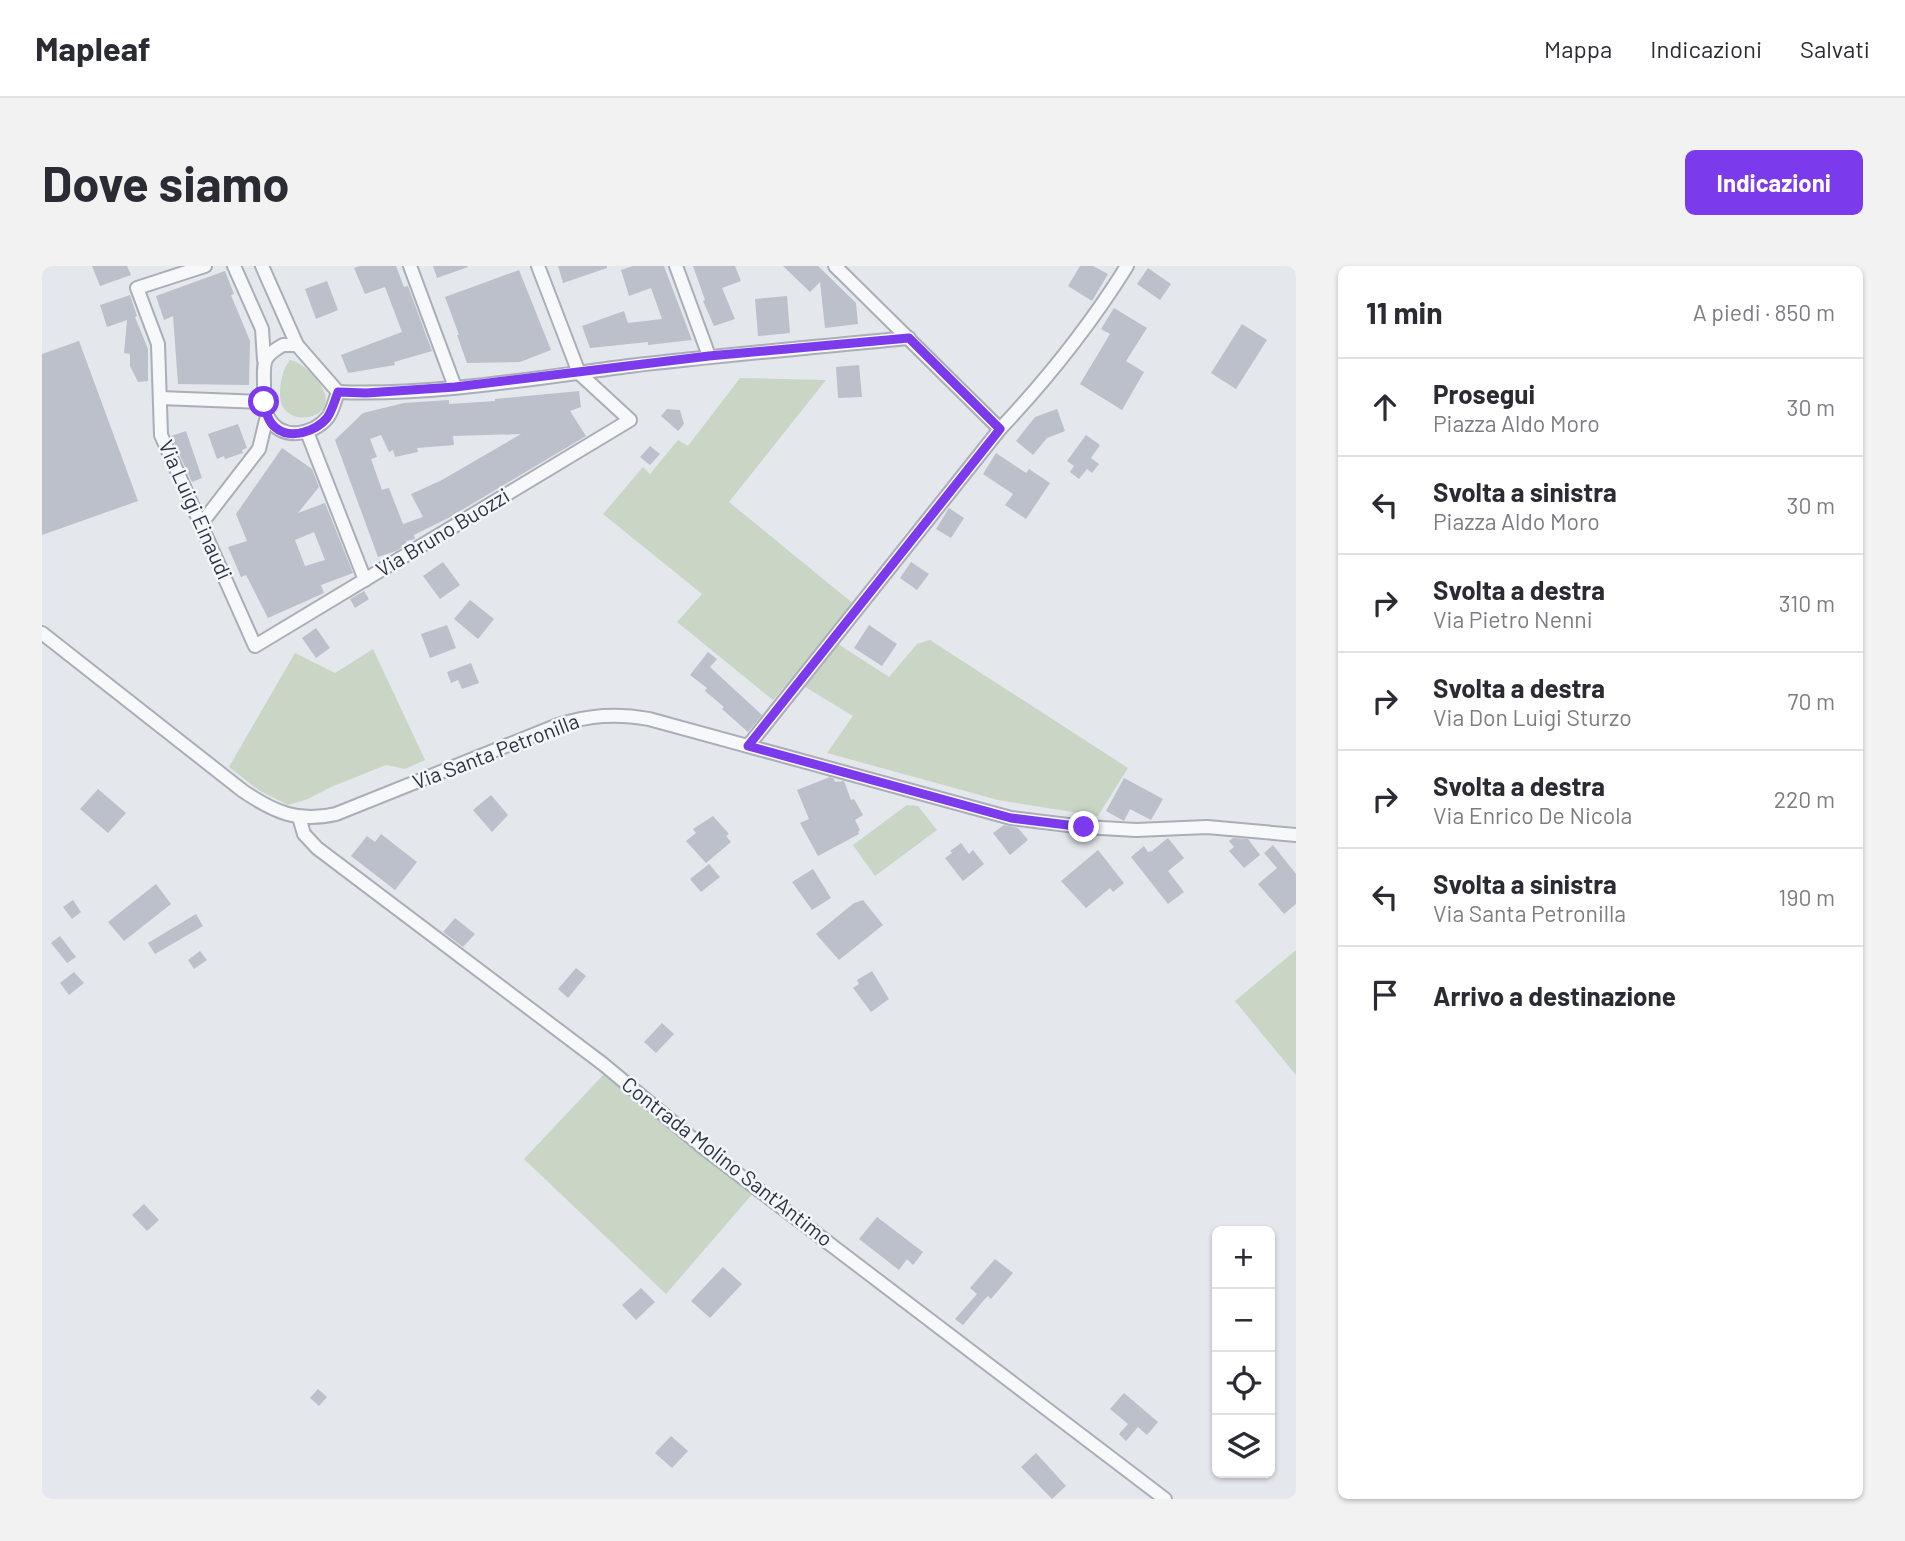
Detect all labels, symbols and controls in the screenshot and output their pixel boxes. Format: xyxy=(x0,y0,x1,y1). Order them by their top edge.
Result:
text: Mapleaf xyxy=(35,28,151,68)
text: Mappa xyxy=(1544,34,1612,63)
text: Indicazioni xyxy=(1650,34,1762,63)
text: Salvati xyxy=(1800,34,1870,63)
button: Indicazioni xyxy=(1685,150,1863,215)
text: Dove siamo xyxy=(42,153,290,212)
text: 11 min xyxy=(1366,294,1443,330)
text: A piedi · 850 m xyxy=(1693,298,1835,326)
text: Prosegui xyxy=(1433,378,1535,409)
route start xyxy=(248,386,279,417)
icon: ahead xyxy=(1366,388,1404,426)
text: 30 m xyxy=(1787,393,1835,421)
text: Piazza Aldo Moro xyxy=(1433,409,1600,437)
street label: Via Luigi Einaudi xyxy=(154,436,238,583)
text: Svolta a sinistra xyxy=(1433,476,1617,507)
street label: Via Bruno Buozzi xyxy=(371,482,513,581)
icon: left xyxy=(1366,486,1404,524)
text: 30 m xyxy=(1787,491,1835,519)
text: Piazza Aldo Moro xyxy=(1433,507,1600,535)
text: Svolta a destra xyxy=(1433,574,1605,605)
icon: right xyxy=(1366,584,1404,622)
text: 310 m xyxy=(1779,589,1835,617)
text: Via Pietro Nenni xyxy=(1433,605,1593,633)
text: Svolta a destra xyxy=(1433,672,1605,703)
icon: right xyxy=(1366,682,1404,720)
text: 70 m xyxy=(1788,687,1835,715)
text: Via Don Luigi Sturzo xyxy=(1433,703,1632,731)
street label: Via Santa Petronilla xyxy=(409,707,582,794)
text: Svolta a destra xyxy=(1433,770,1605,801)
icon: right xyxy=(1366,780,1404,818)
text: 220 m xyxy=(1774,785,1835,813)
text: Via Enrico De Nicola xyxy=(1433,801,1632,829)
route end xyxy=(1068,811,1099,842)
text: Svolta a sinistra xyxy=(1433,868,1617,899)
icon: left xyxy=(1366,878,1404,916)
text: 190 m xyxy=(1778,883,1835,911)
text: Via Santa Petronilla xyxy=(1433,899,1626,927)
icon: arrive xyxy=(1366,976,1404,1014)
text: Arrivo a destinazione xyxy=(1433,980,1676,1011)
street label: Contrada Molino Sant'Antimo xyxy=(618,1071,838,1251)
map controls xyxy=(1212,1226,1275,1478)
button: + xyxy=(1212,1226,1275,1289)
button: − xyxy=(1212,1289,1275,1352)
button: locate xyxy=(1212,1352,1275,1415)
button: layers xyxy=(1212,1415,1275,1478)

